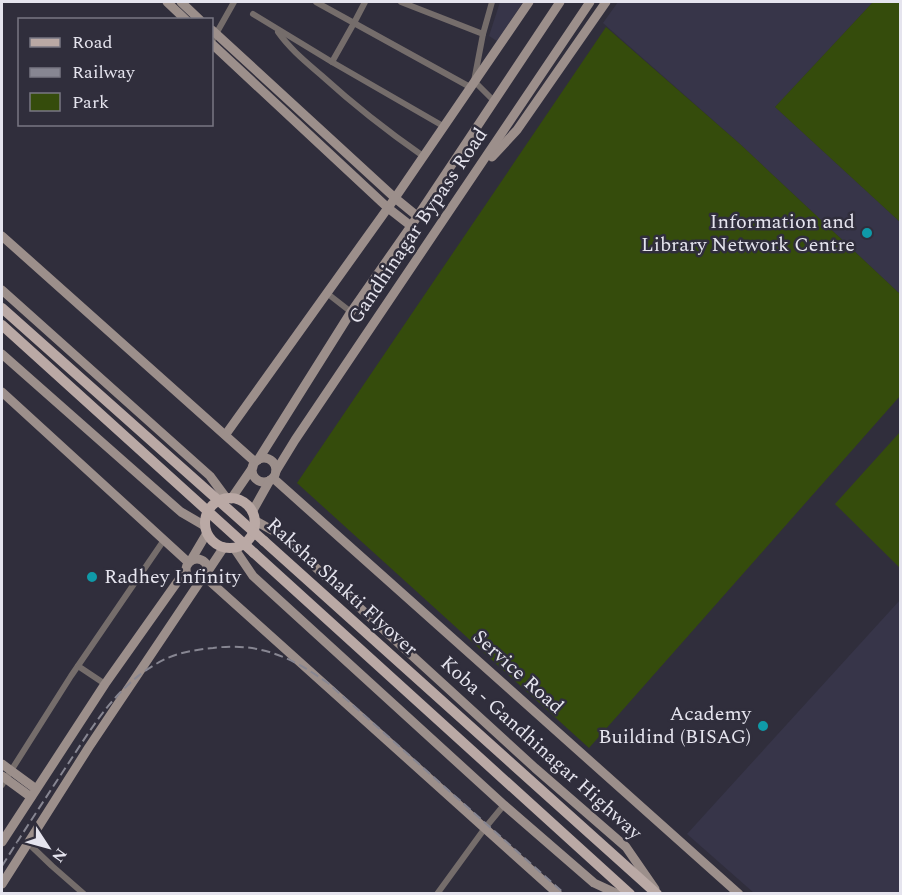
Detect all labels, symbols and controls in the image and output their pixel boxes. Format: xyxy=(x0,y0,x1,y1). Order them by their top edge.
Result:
legend xyxy=(18,18,213,126)
text: Road xyxy=(72,29,113,56)
text: Railway xyxy=(72,59,136,86)
text: Park xyxy=(72,89,109,116)
street label: Gandhinagar Bypass Road xyxy=(341,122,495,330)
place label: Information and Library Network Centre xyxy=(641,207,855,260)
marker: Information and Library Network Centre xyxy=(860,226,874,240)
street label: Raksha Shakti Flyover xyxy=(259,511,425,663)
place label: Radhey Infinity xyxy=(104,562,243,592)
marker: Radhey Infinity xyxy=(85,570,99,584)
street label: Service Road xyxy=(466,623,570,721)
street label: Koba - Gandhinagar Highway xyxy=(433,649,650,848)
place label: Academy Buildind (BISAG) xyxy=(598,699,752,752)
marker: Academy Buildind (BISAG) xyxy=(756,719,770,733)
north arrow xyxy=(18,817,78,877)
text: N xyxy=(46,843,73,868)

